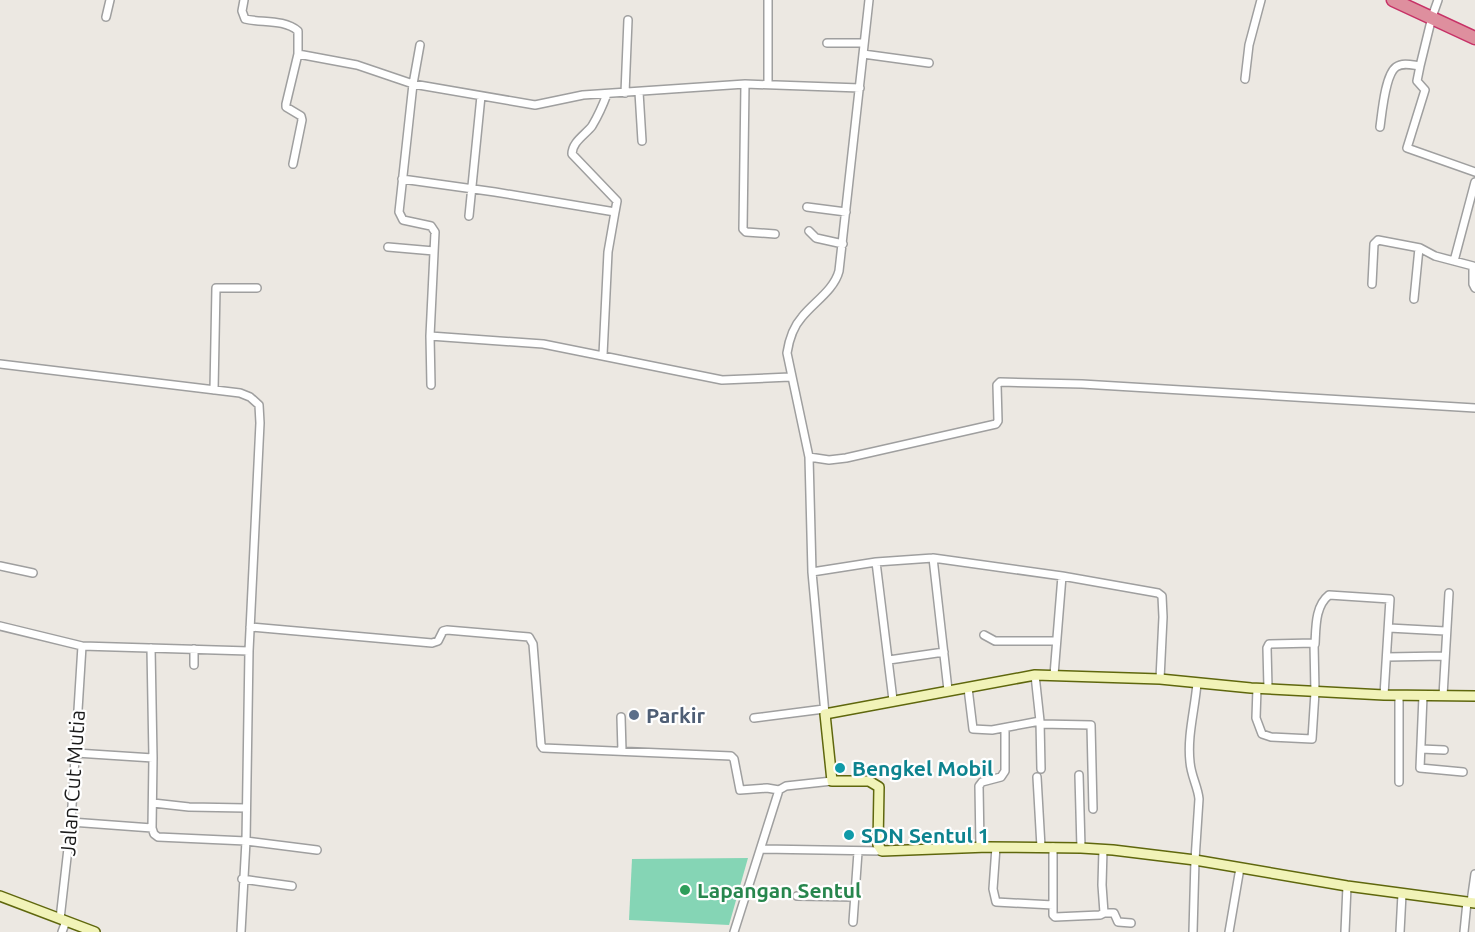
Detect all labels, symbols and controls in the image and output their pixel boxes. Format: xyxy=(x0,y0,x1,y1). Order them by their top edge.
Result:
place label: Parkir xyxy=(646,703,706,727)
marker: Parkir xyxy=(627,708,641,722)
street label: Jalan Cut Mutia xyxy=(55,709,89,857)
place label: Bengkel Mobil xyxy=(852,756,993,780)
marker: Bengkel Mobil xyxy=(833,761,847,775)
place label: SDN Sentul 1 xyxy=(861,823,990,847)
marker: SDN Sentul 1 xyxy=(842,828,856,842)
place label: Lapangan Sentul xyxy=(697,878,861,902)
marker: Lapangan Sentul xyxy=(678,883,692,897)

